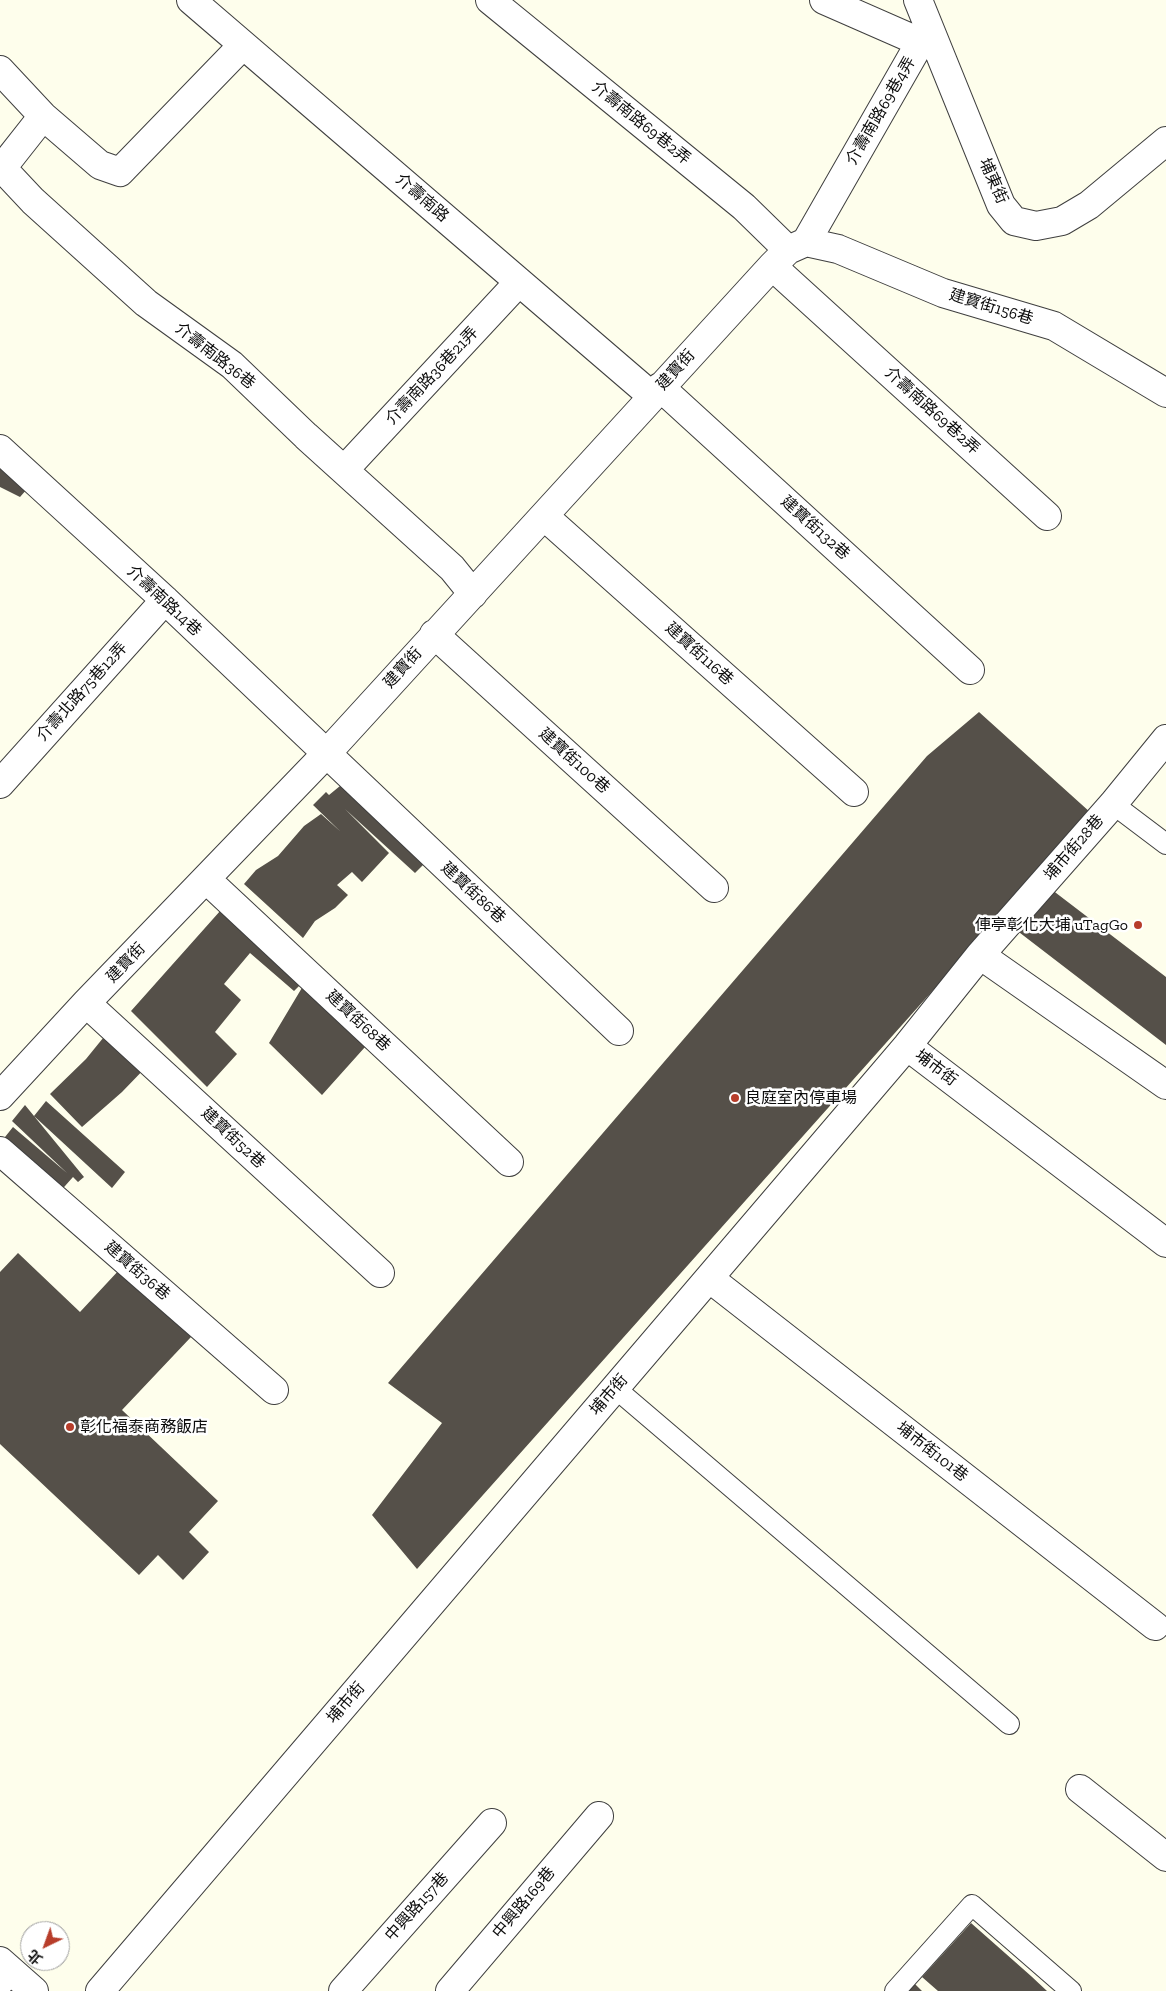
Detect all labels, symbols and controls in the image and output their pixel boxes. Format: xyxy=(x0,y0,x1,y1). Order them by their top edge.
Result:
street label: 介壽南路69巷4弄 xyxy=(842,54,920,168)
street label: 介壽南路69巷2弄 xyxy=(588,77,694,169)
street label: 埔東街 xyxy=(974,155,1012,207)
street label: 介壽南路 xyxy=(392,170,452,226)
street label: 建寶街156巷 xyxy=(947,285,1035,329)
street label: 介壽南路36巷 xyxy=(171,319,259,393)
street label: 介壽南路36巷21弄 xyxy=(382,323,482,429)
street label: 建寶街 xyxy=(653,346,699,394)
street label: 介壽南路69巷2弄 xyxy=(881,363,983,459)
street label: 建寶街132巷 xyxy=(777,492,853,564)
street label: 介壽南路14巷 xyxy=(123,562,205,640)
street label: 建寶街116巷 xyxy=(661,618,737,690)
street label: 介壽北路75巷12弄 xyxy=(33,639,131,745)
street label: 建寶街 xyxy=(380,644,426,692)
street label: 建寶街100巷 xyxy=(535,724,613,798)
street label: 埔市街28巷 xyxy=(1040,811,1108,885)
street label: 建寶街86巷 xyxy=(437,858,509,928)
place label: 俥亭彰化大埔 uTagGo xyxy=(975,915,1128,935)
marker: 俥亭彰化大埔 uTagGo xyxy=(1132,919,1144,931)
street label: 建寶街 xyxy=(102,939,150,987)
street label: 建寶街68巷 xyxy=(322,986,394,1056)
street label: 埔市街 xyxy=(911,1046,961,1090)
place label: 良庭室內停車場 xyxy=(745,1088,857,1108)
marker: 良庭室內停車場 xyxy=(729,1092,741,1104)
street label: 建寶街52巷 xyxy=(197,1104,269,1172)
street label: 建寶街36巷 xyxy=(100,1237,174,1305)
street label: 埔市街 xyxy=(586,1371,632,1419)
place label: 彰化福泰商務飯店 xyxy=(80,1417,208,1437)
street label: 埔市街101巷 xyxy=(892,1418,972,1486)
marker: 彰化福泰商務飯店 xyxy=(64,1421,76,1433)
street label: 埔市街 xyxy=(323,1679,369,1727)
street label: 中興路169巷 xyxy=(489,1863,559,1943)
street label: 中興路157巷 xyxy=(381,1869,453,1945)
north arrow xyxy=(20,1921,70,1971)
text: 北 xyxy=(24,1946,46,1968)

